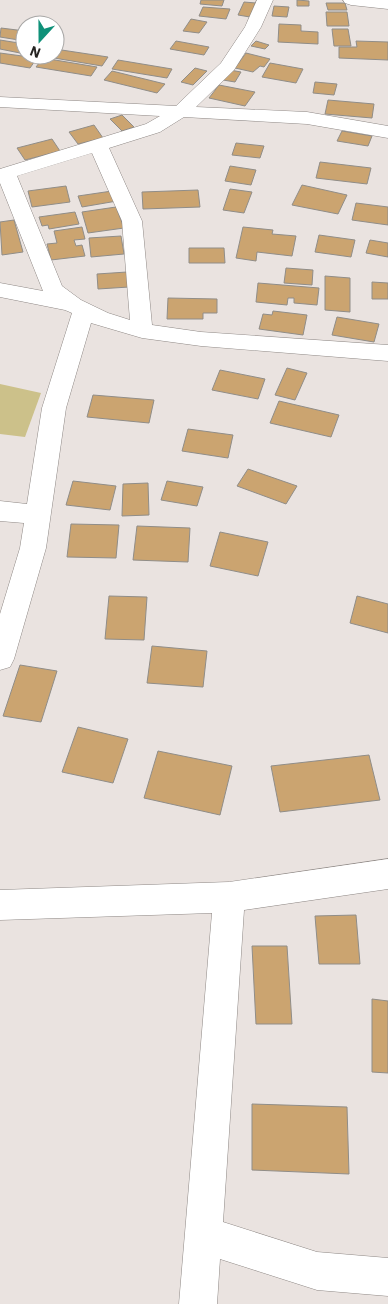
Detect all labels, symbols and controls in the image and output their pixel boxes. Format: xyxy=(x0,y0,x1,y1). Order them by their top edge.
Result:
north arrow xyxy=(15,15,65,65)
text: N xyxy=(27,42,43,62)

